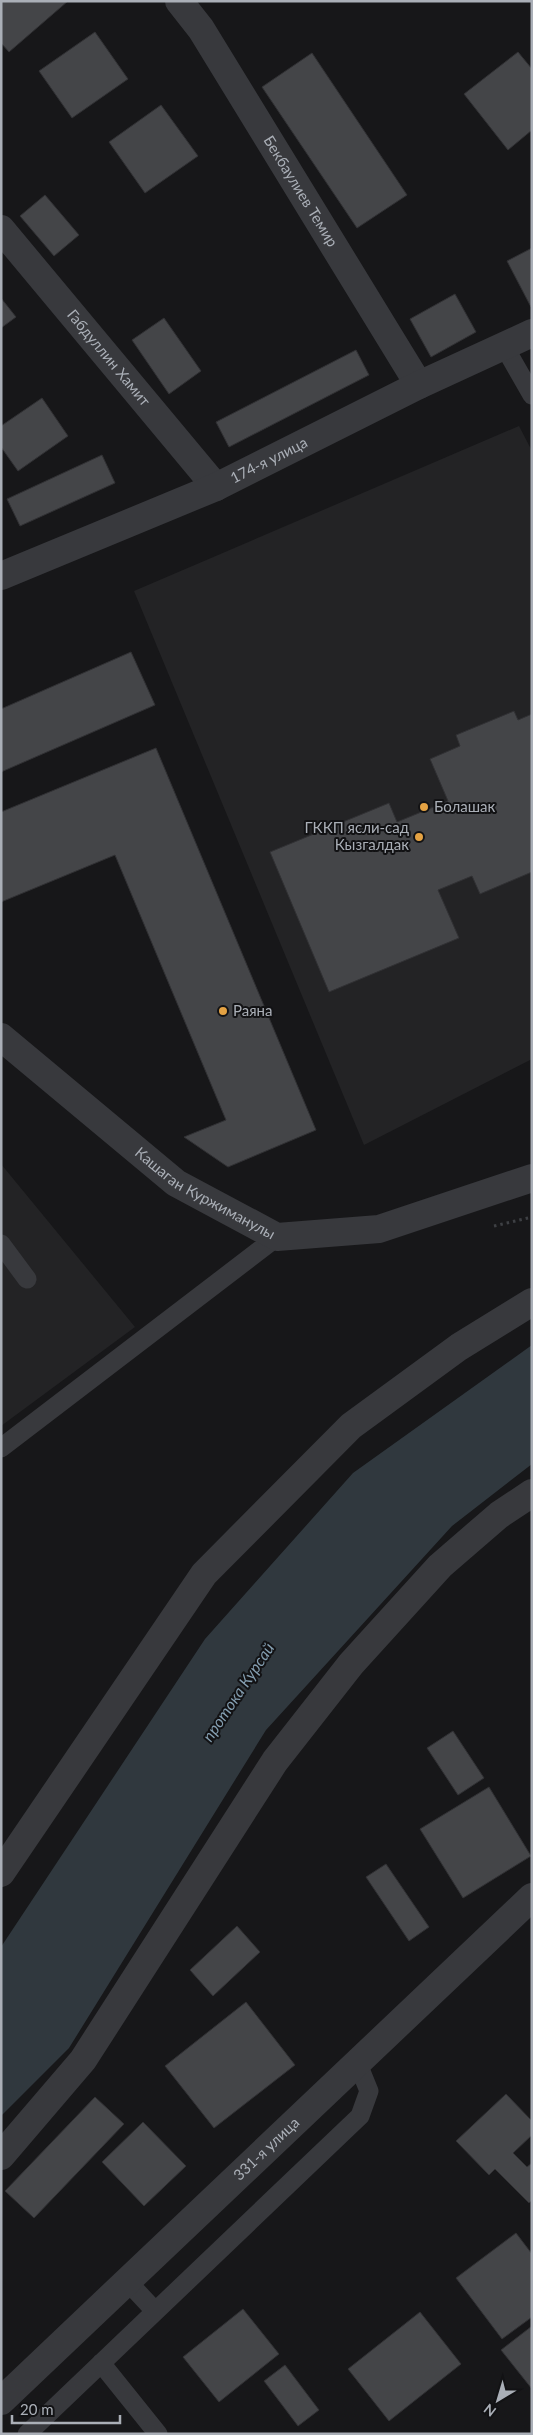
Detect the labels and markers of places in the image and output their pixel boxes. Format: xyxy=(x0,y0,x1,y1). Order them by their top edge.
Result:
place label: Болашак xyxy=(434,797,496,815)
marker: Болашак xyxy=(418,801,430,813)
place label: ГККП ясли-сад Кызгалдак xyxy=(305,818,409,853)
marker: ГККП ясли-сад Кызгалдак xyxy=(413,831,425,843)
place label: Раяна xyxy=(233,1001,273,1019)
marker: Раяна xyxy=(217,1005,229,1017)

